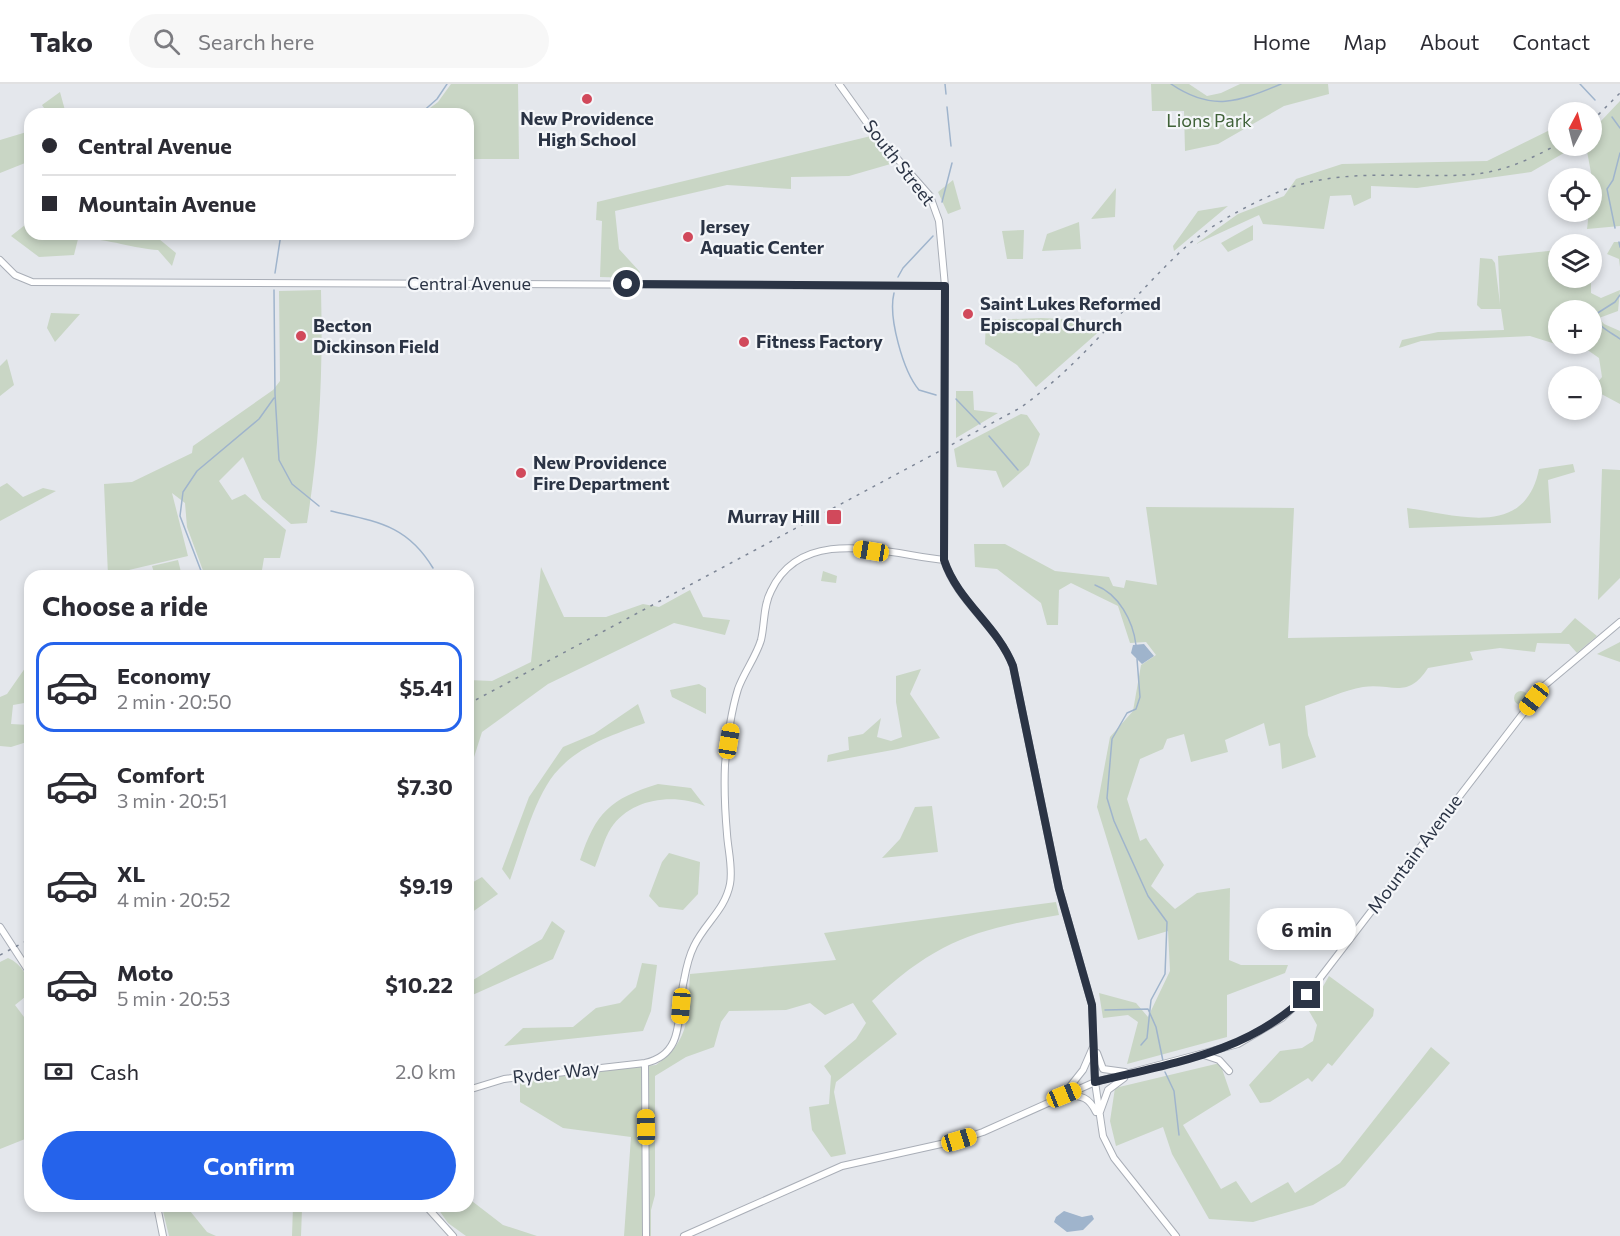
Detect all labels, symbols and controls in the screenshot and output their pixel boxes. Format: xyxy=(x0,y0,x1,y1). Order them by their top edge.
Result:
search box xyxy=(129,14,549,68)
text: Tako xyxy=(30,24,93,58)
icon: search xyxy=(150,25,183,58)
text: Search here xyxy=(198,28,314,55)
text: Home xyxy=(1253,29,1310,54)
text: Map xyxy=(1343,29,1387,54)
text: About xyxy=(1420,29,1479,54)
text: Contact xyxy=(1512,29,1590,54)
marker: New Providence High School xyxy=(580,92,594,106)
north arrow xyxy=(1548,102,1602,156)
map controls xyxy=(1548,102,1602,420)
place label: New Providence High School xyxy=(520,107,654,150)
park label: Lions Park xyxy=(1166,109,1252,131)
street label: South Street xyxy=(859,115,940,210)
text: Central Avenue xyxy=(78,132,232,159)
button: locate xyxy=(1548,168,1602,222)
text: Mountain Avenue xyxy=(78,190,256,217)
place label: Jersey Aquatic Center xyxy=(700,215,825,258)
marker: Jersey Aquatic Center xyxy=(681,230,695,244)
button: layers xyxy=(1548,234,1602,288)
route start xyxy=(613,270,640,297)
street label: Central Avenue xyxy=(407,272,531,294)
place label: Saint Lukes Reformed Episcopal Church xyxy=(980,292,1161,335)
button: + xyxy=(1548,300,1602,354)
marker: Saint Lukes Reformed Episcopal Church xyxy=(961,307,975,321)
place label: Becton Dickinson Field xyxy=(313,314,439,357)
marker: Becton Dickinson Field xyxy=(294,329,308,343)
place label: Fitness Factory xyxy=(756,330,883,352)
marker: Fitness Factory xyxy=(737,335,751,349)
button: − xyxy=(1548,366,1602,420)
place label: New Providence Fire Department xyxy=(533,451,670,494)
marker: New Providence Fire Department xyxy=(514,466,528,480)
place label: Murray Hill xyxy=(727,505,820,527)
marker: Murray Hill xyxy=(825,508,843,526)
car xyxy=(852,539,890,563)
text: Choose a ride xyxy=(42,589,208,622)
icon: car xyxy=(45,660,99,714)
text: Economy xyxy=(117,662,211,689)
text: $5.41 xyxy=(399,674,453,701)
car xyxy=(1516,679,1552,719)
text: 2 min · 20:50 xyxy=(117,689,232,713)
car xyxy=(717,722,741,760)
icon: car xyxy=(45,759,99,813)
text: Comfort xyxy=(117,761,205,788)
text: $7.30 xyxy=(397,773,453,800)
text: 3 min · 20:51 xyxy=(117,788,228,812)
street label: Mountain Avenue xyxy=(1362,789,1466,917)
icon: car xyxy=(45,858,99,912)
text: XL xyxy=(117,860,145,887)
text: $9.19 xyxy=(399,872,453,899)
text: 4 min · 20:52 xyxy=(117,887,231,911)
callout: 6 min xyxy=(1258,908,1356,950)
text: 6 min xyxy=(1281,917,1332,941)
icon: car xyxy=(45,957,99,1011)
text: Moto xyxy=(117,959,173,986)
text: $10.22 xyxy=(385,971,453,998)
route end xyxy=(1293,981,1320,1008)
text: 5 min · 20:53 xyxy=(117,986,230,1010)
car xyxy=(670,987,692,1025)
icon: cash xyxy=(42,1055,75,1088)
street label: Ryder Way xyxy=(511,1056,601,1088)
text: Cash xyxy=(90,1058,139,1085)
text: 2.0 km xyxy=(395,1059,456,1083)
car xyxy=(1044,1080,1084,1110)
car xyxy=(637,1109,655,1145)
car xyxy=(939,1126,979,1154)
button: Confirm xyxy=(42,1131,456,1200)

